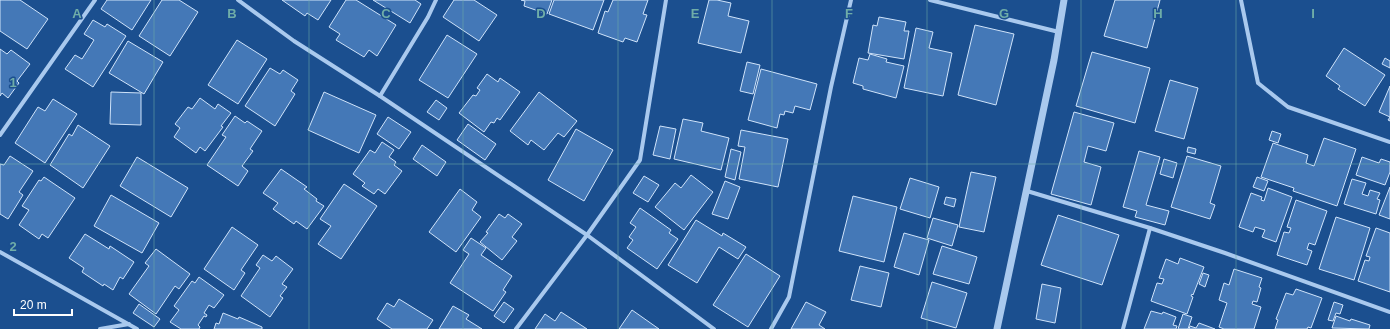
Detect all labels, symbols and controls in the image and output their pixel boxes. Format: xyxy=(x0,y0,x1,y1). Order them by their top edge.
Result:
text: A xyxy=(72,6,82,21)
text: B xyxy=(227,6,237,21)
text: C xyxy=(381,6,391,21)
text: D xyxy=(536,6,546,21)
text: E xyxy=(691,6,700,21)
text: F xyxy=(845,6,853,21)
text: G xyxy=(999,6,1009,21)
text: H xyxy=(1153,6,1163,21)
text: I xyxy=(1311,6,1315,21)
text: 1 xyxy=(9,75,17,90)
text: 2 xyxy=(9,239,17,254)
scale bar xyxy=(14,291,72,317)
text: 20 m xyxy=(20,298,47,312)

